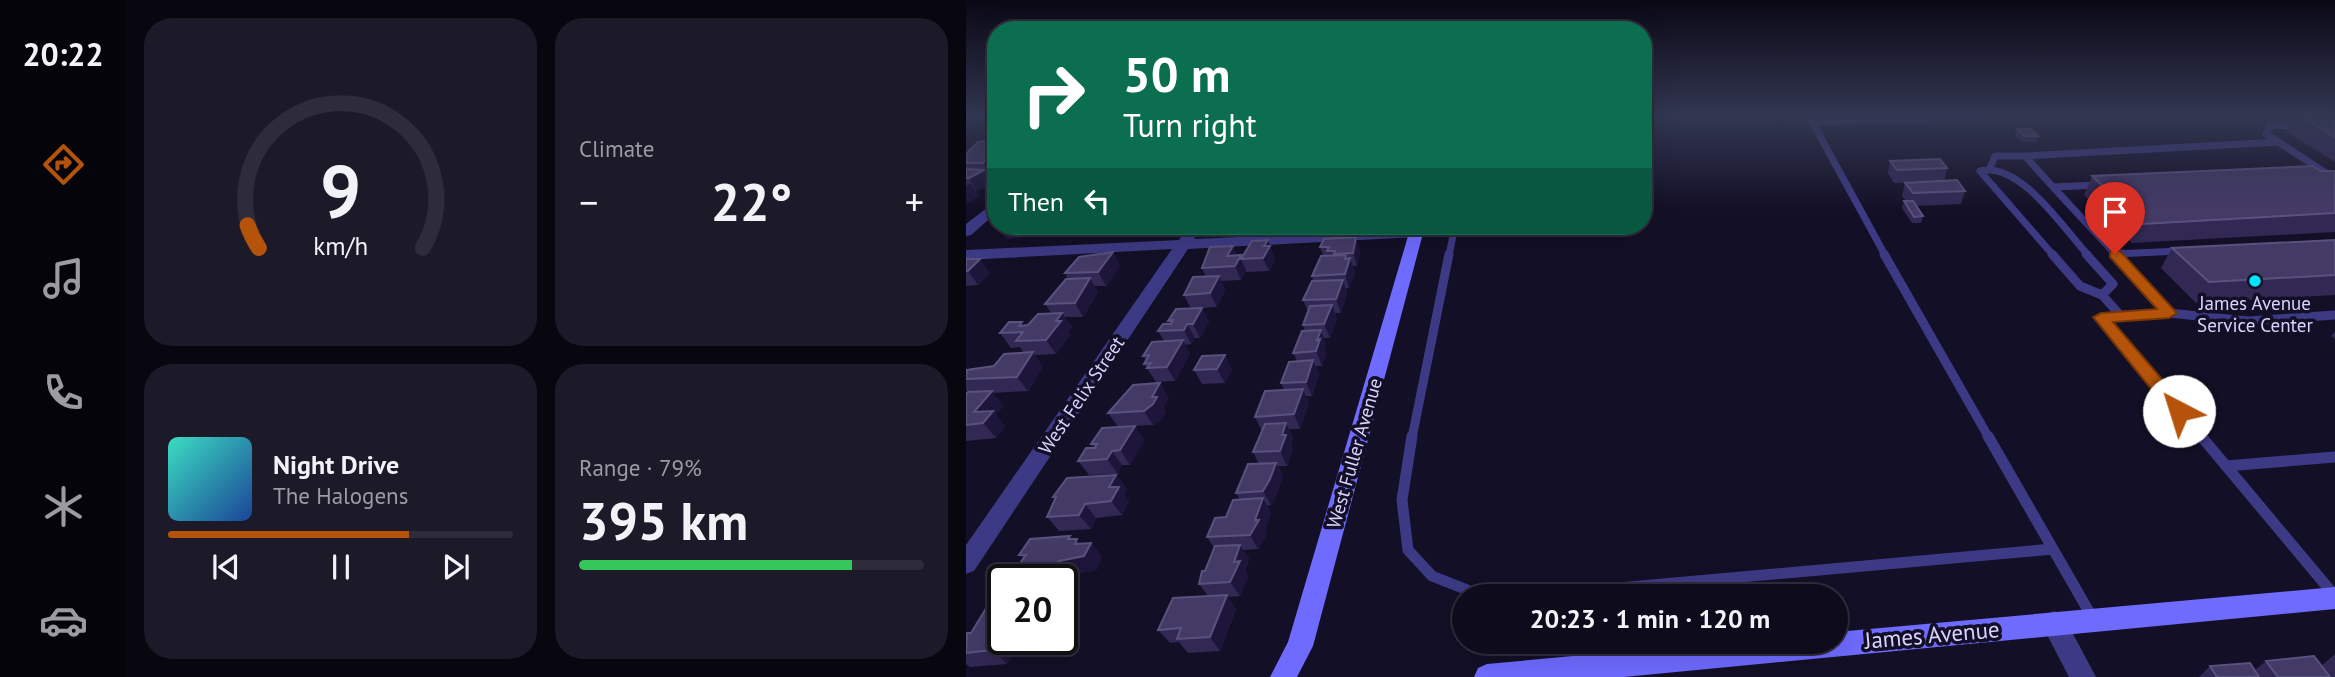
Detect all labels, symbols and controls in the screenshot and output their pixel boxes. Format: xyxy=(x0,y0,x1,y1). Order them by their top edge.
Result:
text: 20:22 xyxy=(22,33,104,75)
text: 50 m xyxy=(1123,42,1230,106)
icon: right xyxy=(1008,49,1099,140)
text: Turn right xyxy=(1123,104,1257,146)
text: Climate xyxy=(579,134,654,163)
icon: directions xyxy=(39,140,88,189)
text: 9 xyxy=(320,144,361,238)
text: 22° xyxy=(711,168,792,235)
text: − xyxy=(579,177,598,226)
text: + xyxy=(905,177,924,226)
icon: left xyxy=(1078,182,1116,220)
pin xyxy=(2085,182,2145,254)
text: Then xyxy=(1008,185,1064,218)
icon: arrive xyxy=(2096,193,2134,231)
text: km/h xyxy=(313,230,368,262)
icon: music xyxy=(39,254,88,303)
marker: James Avenue Service Center xyxy=(2247,273,2263,289)
place label: James Avenue Service Center xyxy=(2197,291,2313,337)
street label: West Felix Street xyxy=(1033,331,1130,459)
icon: phone xyxy=(39,368,88,417)
position arrow xyxy=(2142,374,2216,448)
street label: West Fuller Avenue xyxy=(1321,375,1387,531)
text: Night Drive xyxy=(273,448,399,481)
text: Range · 79% xyxy=(579,453,702,482)
text: The Halogens xyxy=(273,481,408,510)
icon: climate xyxy=(39,482,88,531)
text: 395 km xyxy=(579,487,748,554)
icon: previous xyxy=(207,548,245,586)
icon: pause xyxy=(322,548,360,586)
icon: next xyxy=(437,548,475,586)
speed limit sign: 20 xyxy=(987,564,1078,655)
icon: car xyxy=(39,596,88,645)
text: 20:23 · 1 min · 120 m xyxy=(1530,602,1770,635)
street label: James Avenue xyxy=(1862,614,2001,655)

